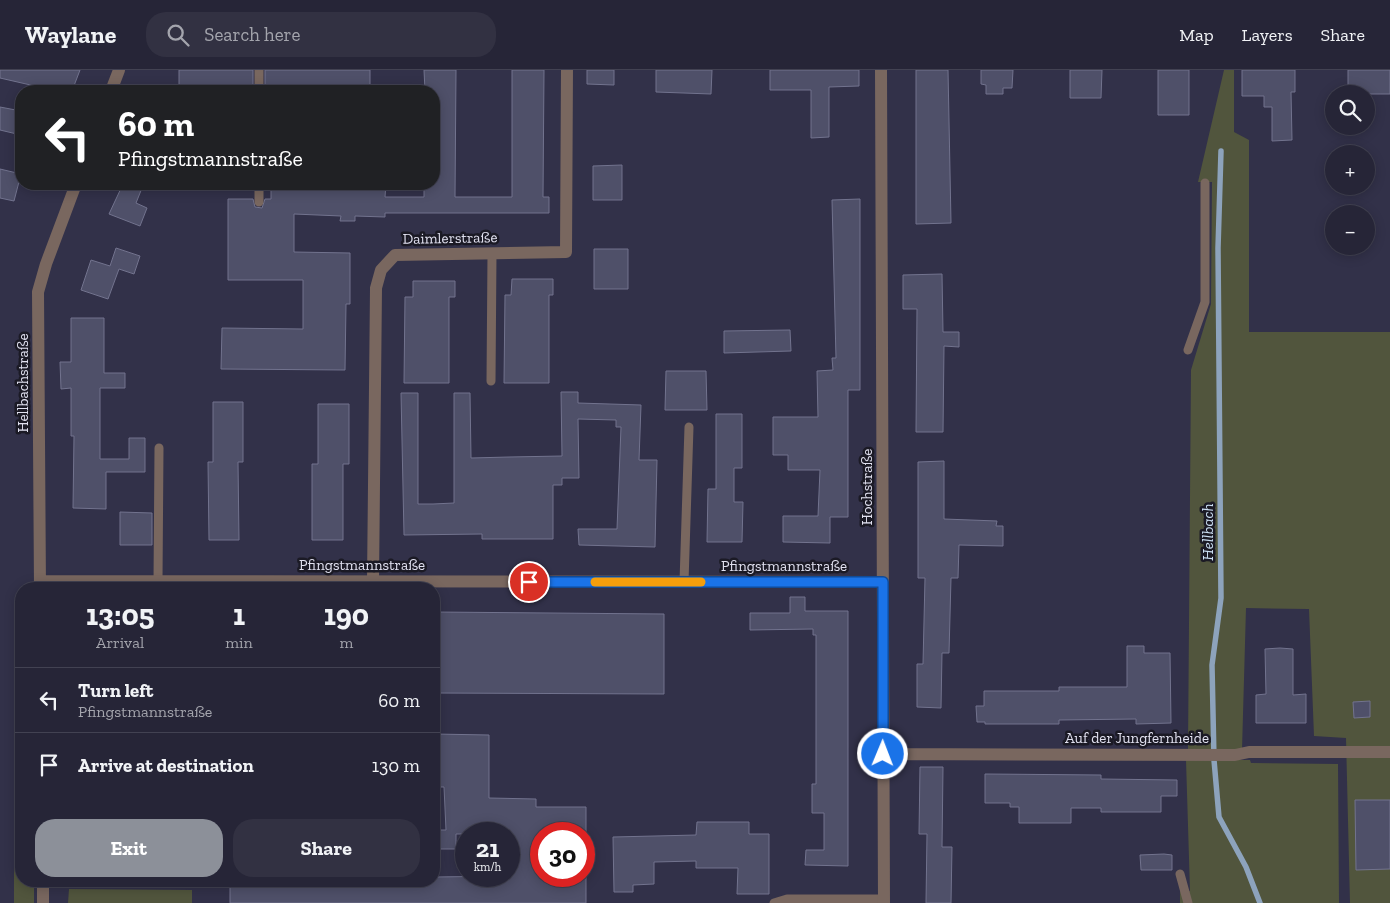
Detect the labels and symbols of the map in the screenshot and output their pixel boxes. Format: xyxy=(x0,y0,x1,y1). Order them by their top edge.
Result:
street label: Daimlerstraße xyxy=(402,228,498,248)
street label: Hellbachstraße xyxy=(14,333,32,433)
street label: Hochstraße xyxy=(858,449,876,525)
water label: Hellbach xyxy=(1198,503,1217,561)
street label: Pfingstmannstraße xyxy=(299,556,425,574)
street label: Pfingstmannstraße xyxy=(721,557,847,575)
pin xyxy=(508,561,550,603)
position arrow xyxy=(856,727,908,779)
street label: Auf der Jungfernheide xyxy=(1065,729,1209,747)
speed limit sign: 30 xyxy=(530,822,595,887)

